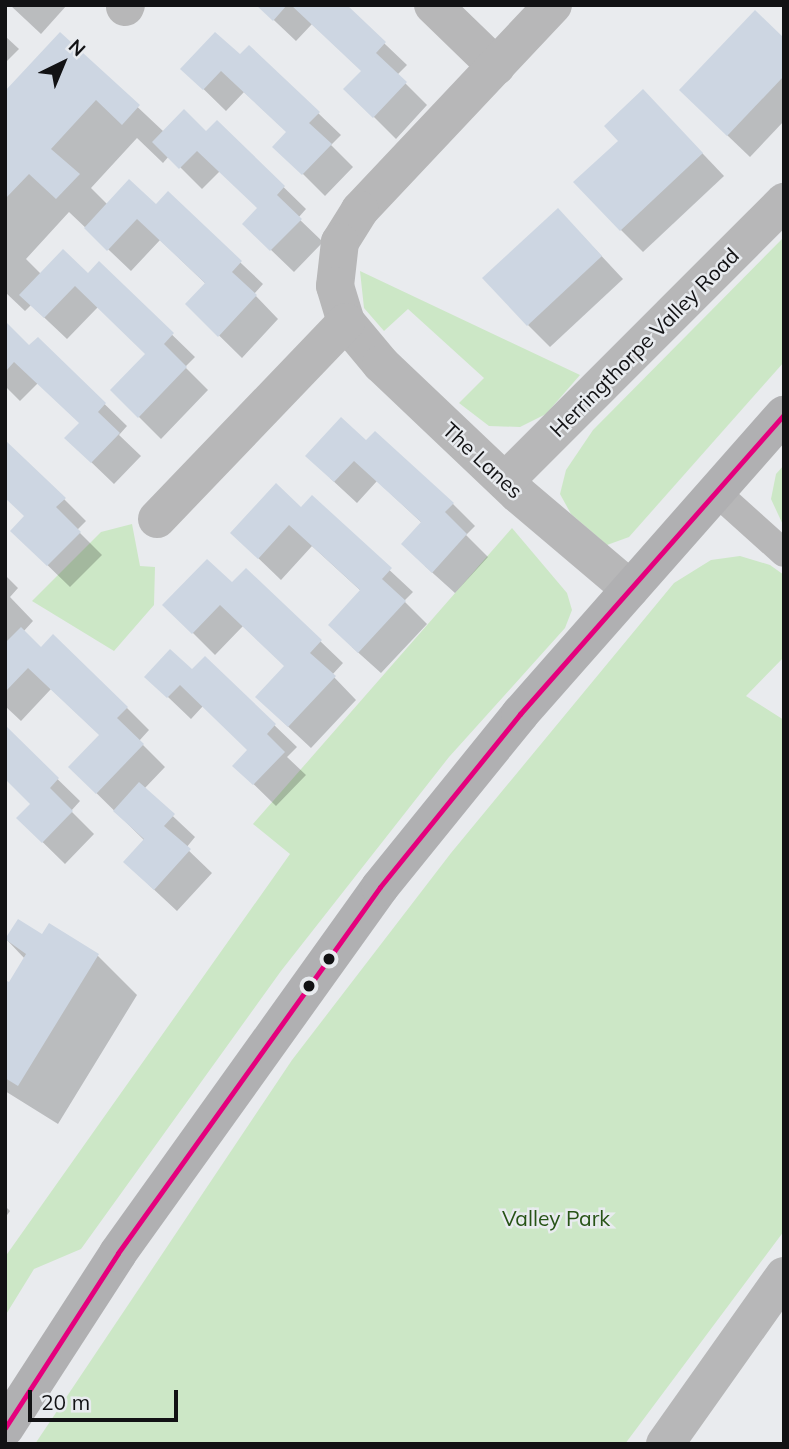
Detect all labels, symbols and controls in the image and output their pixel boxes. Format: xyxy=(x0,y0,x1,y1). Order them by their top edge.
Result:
north arrow xyxy=(28,28,98,98)
text: N xyxy=(64,34,91,61)
street label: Herringthorpe Valley Road xyxy=(544,242,744,442)
street label: The Lanes xyxy=(438,417,528,503)
unlabelled marker xyxy=(322,952,336,966)
unlabelled marker xyxy=(302,979,316,993)
park label: Valley Park xyxy=(502,1205,610,1231)
scale bar xyxy=(32,1376,182,1420)
text: 20 m xyxy=(41,1389,90,1415)

